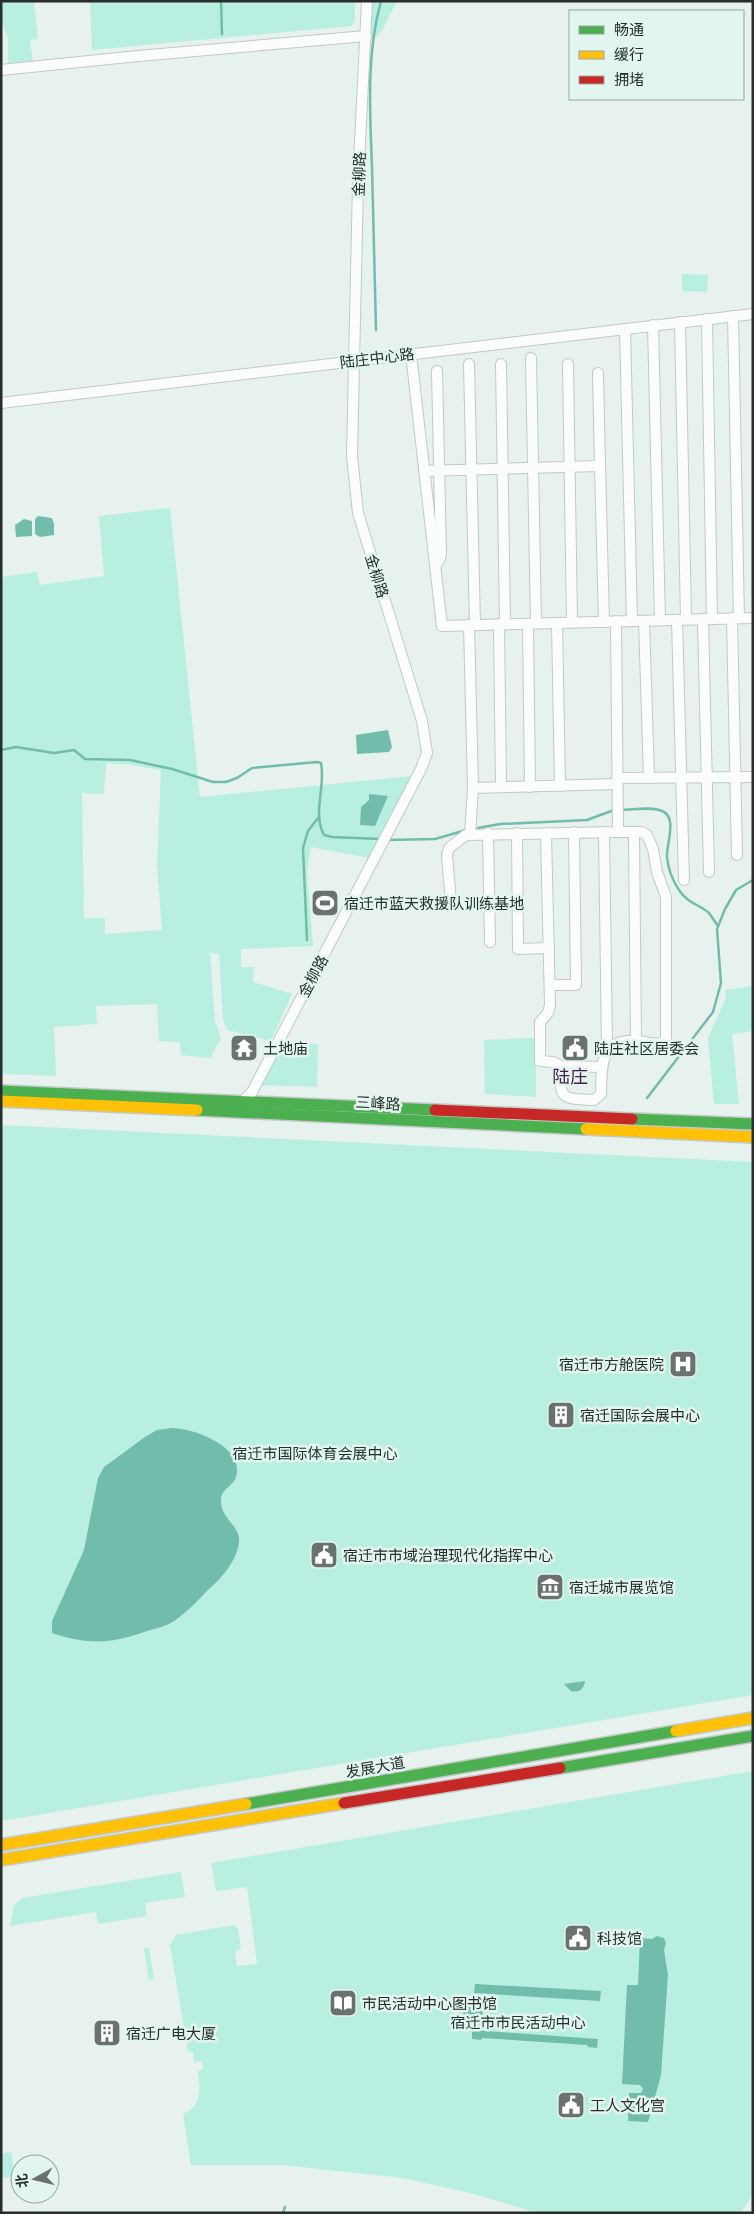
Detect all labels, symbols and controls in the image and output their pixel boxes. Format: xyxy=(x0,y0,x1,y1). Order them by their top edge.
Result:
legend xyxy=(569,10,744,100)
text: 畅通 xyxy=(614,20,644,39)
text: 缓行 xyxy=(614,45,644,64)
text: 拥堵 xyxy=(614,70,644,89)
street label: 金柳路 xyxy=(349,151,369,197)
street label: 陆庄中心路 xyxy=(339,344,415,372)
street label: 金柳路 xyxy=(361,552,393,600)
sports icon: 宿迁市蓝天救援队训练基地 xyxy=(310,888,340,918)
place label: 宿迁市蓝天救援队训练基地 xyxy=(344,894,524,913)
street label: 金柳路 xyxy=(294,952,332,1000)
temple icon: 土地庙 xyxy=(229,1033,259,1063)
public building icon: 陆庄社区居委会 xyxy=(560,1033,590,1063)
place label: 土地庙 xyxy=(263,1039,308,1058)
place label: 陆庄社区居委会 xyxy=(594,1039,699,1058)
district label: 陆庄 xyxy=(552,1065,588,1088)
street label: 三峰路 xyxy=(355,1092,401,1114)
hospital icon: 宿迁市方舱医院 xyxy=(668,1349,698,1379)
place label: 宿迁市方舱医院 xyxy=(559,1355,664,1374)
building icon: 宿迁国际会展中心 xyxy=(546,1400,576,1430)
place label: 宿迁国际会展中心 xyxy=(580,1406,700,1425)
park label: 宿迁市国际体育会展中心 xyxy=(232,1444,398,1463)
public building icon: 宿迁市市域治理现代化指挥中心 xyxy=(309,1540,339,1570)
place label: 宿迁市市域治理现代化指挥中心 xyxy=(343,1546,553,1565)
museum icon: 宿迁城市展览馆 xyxy=(535,1572,565,1602)
place label: 宿迁城市展览馆 xyxy=(569,1578,674,1597)
street label: 发展大道 xyxy=(344,1752,406,1782)
public building icon: 科技馆 xyxy=(563,1923,593,1953)
place label: 科技馆 xyxy=(597,1929,642,1948)
library icon: 市民活动中心图书馆 xyxy=(328,1988,358,2018)
place label: 市民活动中心图书馆 xyxy=(362,1994,497,2013)
park label: 宿迁市市民活动中心 xyxy=(450,2013,586,2032)
building icon: 宿迁广电大厦 xyxy=(92,2018,122,2048)
place label: 宿迁广电大厦 xyxy=(126,2024,216,2043)
public building icon: 工人文化宫 xyxy=(556,2090,586,2120)
place label: 工人文化宫 xyxy=(590,2096,665,2115)
north arrow xyxy=(10,2154,60,2204)
text: 北 xyxy=(12,2173,32,2189)

